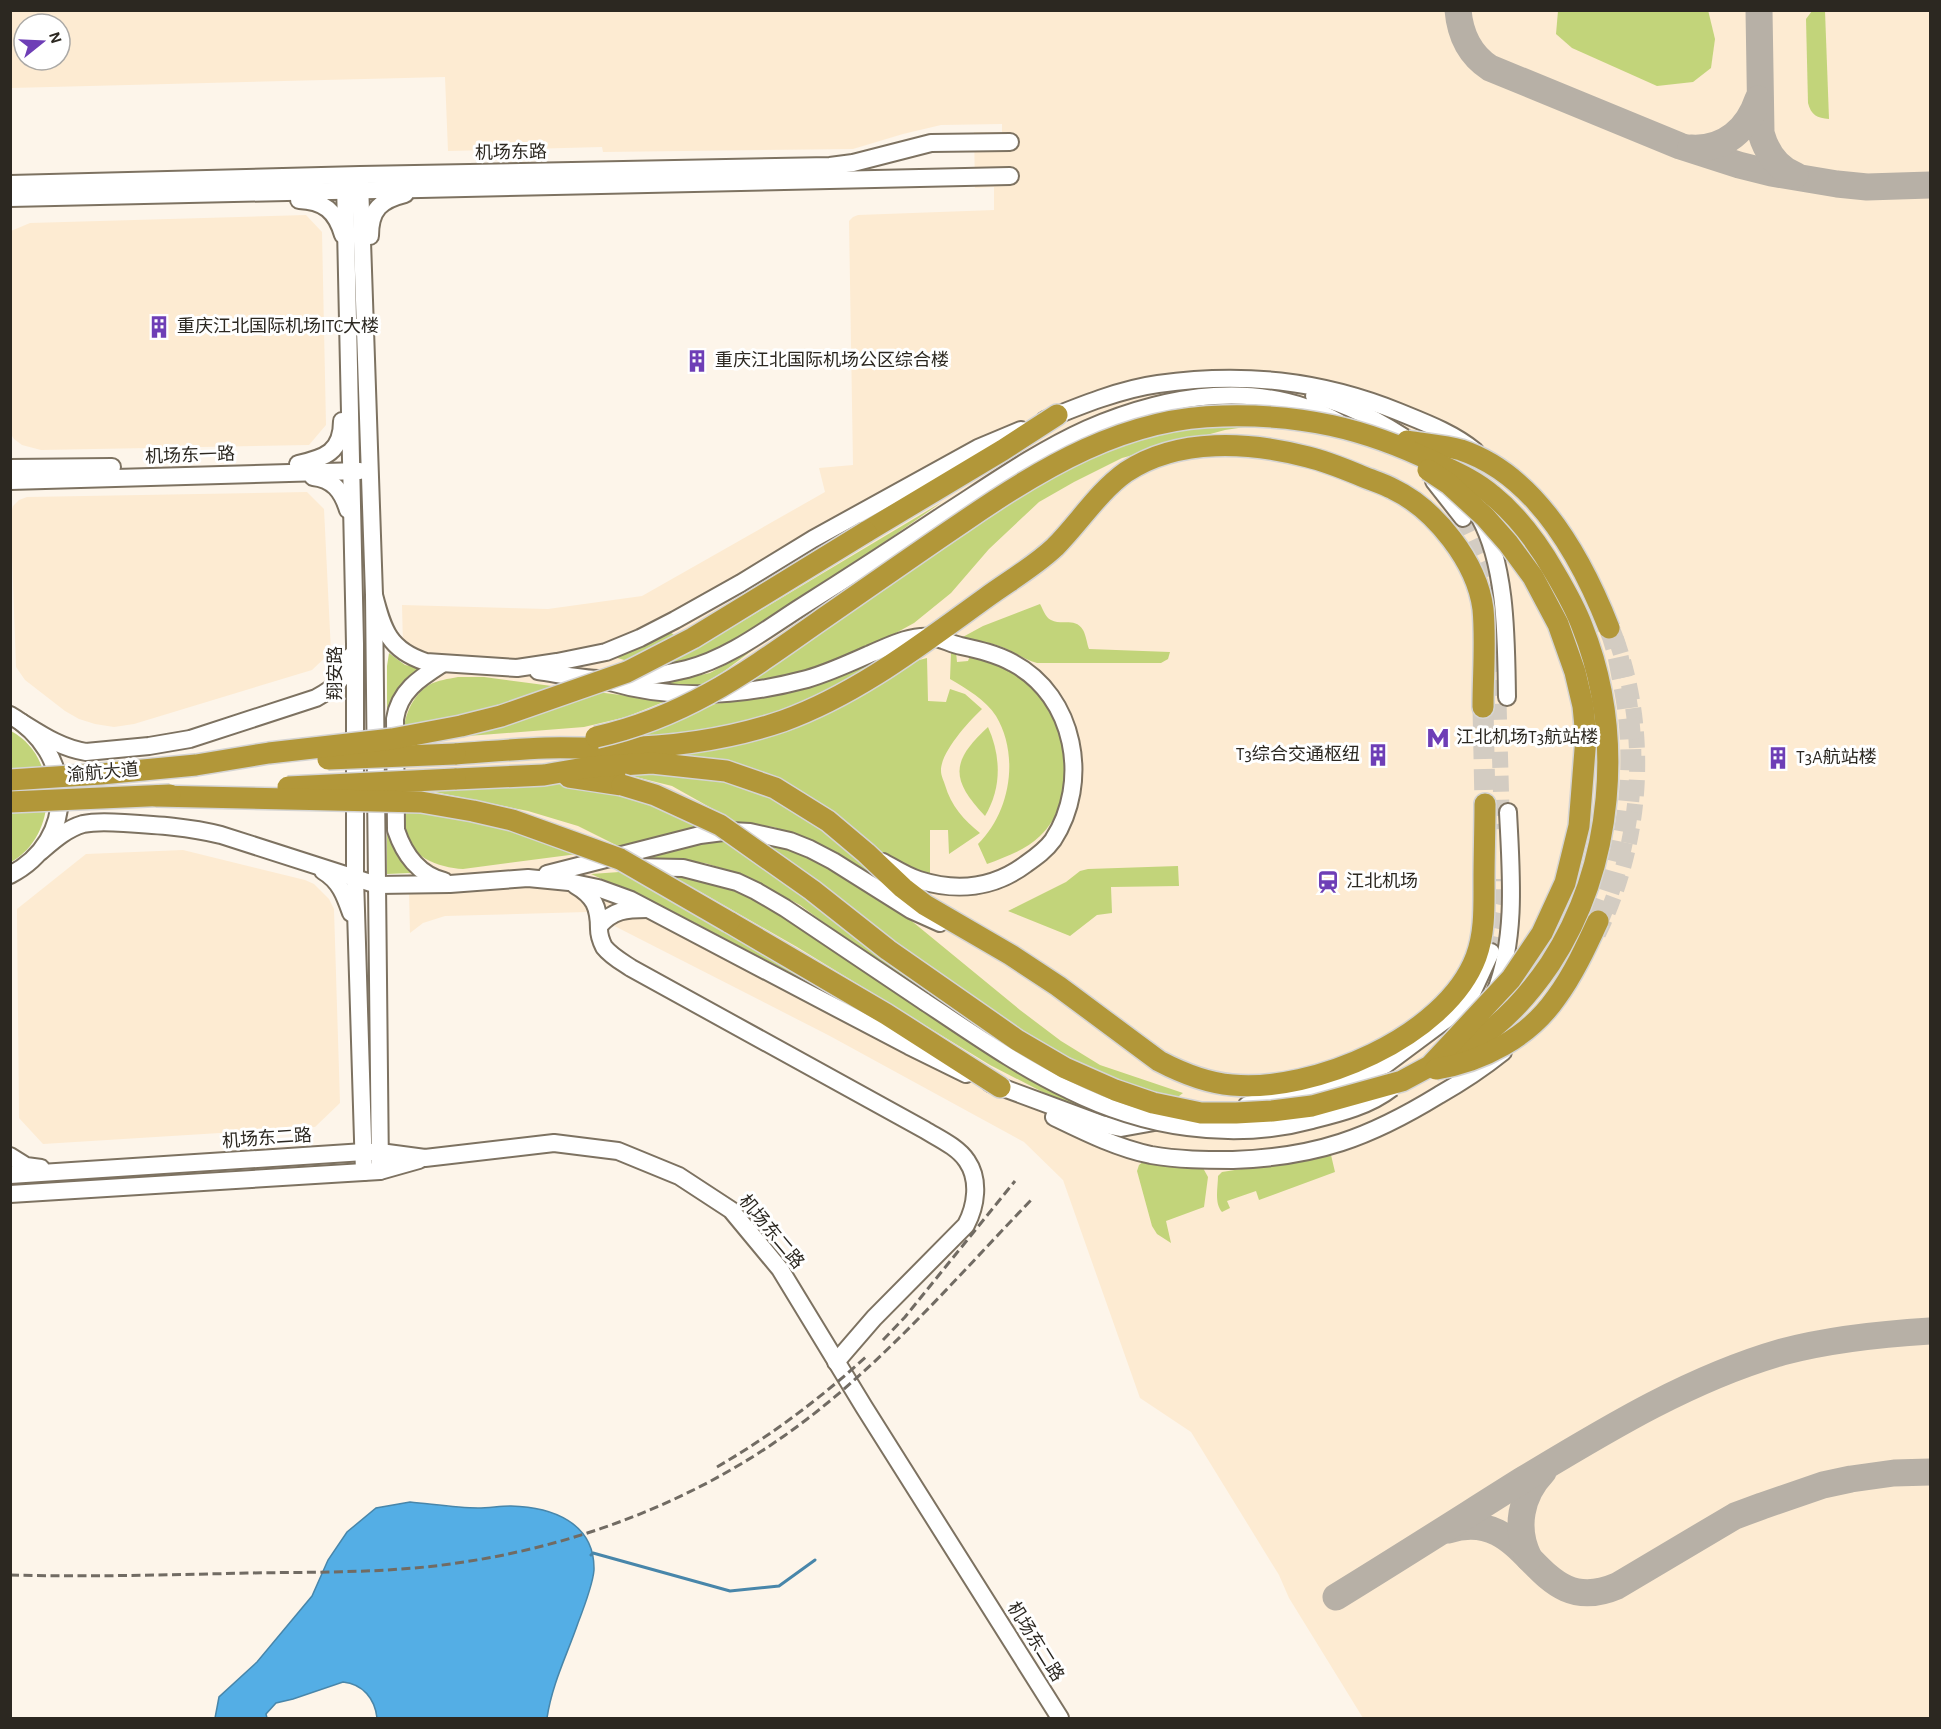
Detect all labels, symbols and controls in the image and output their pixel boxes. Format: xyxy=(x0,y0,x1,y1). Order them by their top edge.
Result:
north arrow xyxy=(12,12,72,72)
text: N xyxy=(46,30,65,45)
street label: 机场东路 xyxy=(475,141,547,163)
building icon: 重庆江北国际机场ITC大楼 xyxy=(146,314,172,340)
place label: 重庆江北国际机场ITC大楼 xyxy=(177,316,379,336)
building icon: 重庆江北国际机场公区综合楼 xyxy=(684,348,710,374)
place label: 重庆江北国际机场公区综合楼 xyxy=(715,350,949,370)
street label: 机场东一路 xyxy=(145,443,235,467)
street label: 翔安路 xyxy=(325,646,345,700)
metro station icon: 江北机场T3航站楼 xyxy=(1425,725,1451,751)
place label: 江北机场T3航站楼 xyxy=(1456,727,1598,747)
building icon: T3综合交通枢纽 xyxy=(1365,742,1391,768)
place label: T3综合交通枢纽 xyxy=(1236,744,1360,764)
building icon: T3A航站楼 xyxy=(1765,745,1791,771)
place label: T3A航站楼 xyxy=(1796,747,1877,767)
street label: 渝航大道 xyxy=(66,759,140,785)
station icon: 江北机场 xyxy=(1315,869,1341,895)
place label: 江北机场 xyxy=(1346,871,1418,891)
street label: 机场东二路 xyxy=(221,1125,313,1151)
street label: 机场东二路 xyxy=(735,1190,808,1272)
street label: 机场东二路 xyxy=(1004,1598,1068,1685)

